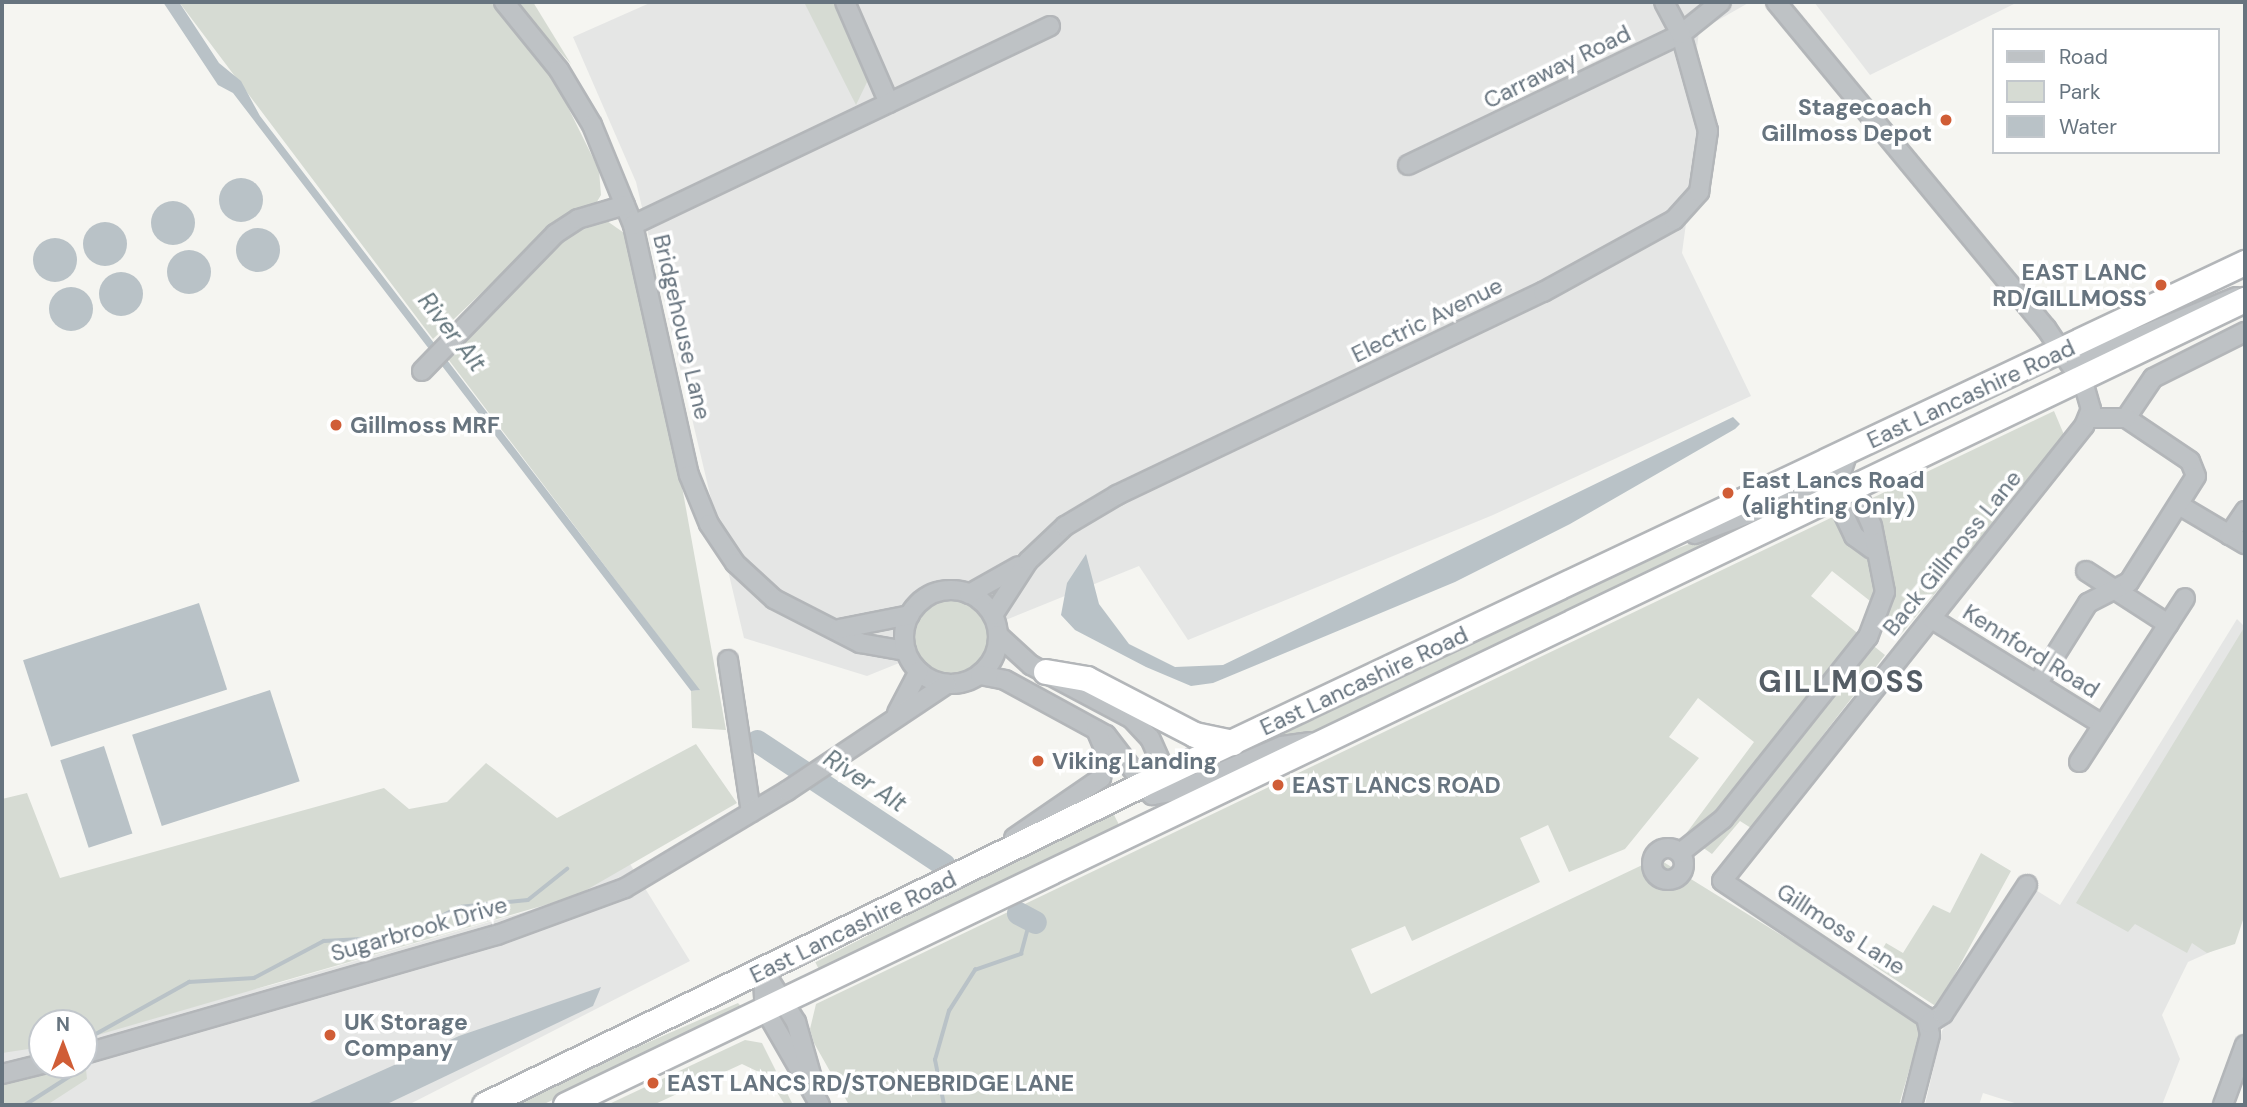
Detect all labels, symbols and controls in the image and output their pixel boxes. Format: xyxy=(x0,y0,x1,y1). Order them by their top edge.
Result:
street label: Carraway Road xyxy=(1479,20,1635,114)
legend xyxy=(1992,28,2219,154)
text: Road xyxy=(2059,43,2108,71)
text: Park xyxy=(2059,78,2100,106)
place label: Stagecoach Gillmoss Depot xyxy=(1761,93,1932,147)
marker: Stagecoach Gillmoss Depot xyxy=(1938,112,1954,128)
text: Water xyxy=(2059,113,2117,141)
street label: Bridgehouse Lane xyxy=(647,232,717,422)
place label: EAST LANC RD/GILLMOSS xyxy=(1992,258,2147,312)
street label: Electric Avenue xyxy=(1347,272,1507,368)
marker: EAST LANC RD/GILLMOSS xyxy=(2153,277,2169,293)
water label: River Alt xyxy=(412,287,492,377)
street label: East Lancashire Road xyxy=(1863,334,2079,454)
place label: Gillmoss MRF xyxy=(350,411,500,439)
marker: Gillmoss MRF xyxy=(328,417,344,433)
street label: Back Gillmoss Lane xyxy=(1877,465,2027,641)
place label: East Lancs Road (alighting Only) xyxy=(1742,466,1925,520)
marker: East Lancs Road (alighting Only) xyxy=(1720,485,1736,501)
street label: Kennford Road xyxy=(1958,598,2104,704)
street label: East Lancashire Road xyxy=(1256,621,1472,741)
district label: GILLMOSS xyxy=(1759,664,1925,700)
water label: River Alt xyxy=(818,744,912,818)
place label: Viking Landing xyxy=(1052,747,1217,775)
marker: Viking Landing xyxy=(1030,753,1046,769)
place label: EAST LANCS ROAD xyxy=(1292,771,1501,799)
marker: EAST LANCS ROAD xyxy=(1270,777,1286,793)
street label: East Lancashire Road xyxy=(745,865,961,989)
street label: Gillmoss Lane xyxy=(1772,877,1910,981)
street label: Sugarbrook Drive xyxy=(328,891,510,967)
place label: UK Storage Company xyxy=(344,1008,468,1062)
north arrow xyxy=(28,1009,98,1079)
text: N xyxy=(56,1012,70,1037)
marker: UK Storage Company xyxy=(322,1027,338,1043)
place label: EAST LANCS RD/STONEBRIDGE LANE xyxy=(667,1069,1074,1097)
marker: EAST LANCS RD/STONEBRIDGE LANE xyxy=(645,1075,661,1091)

